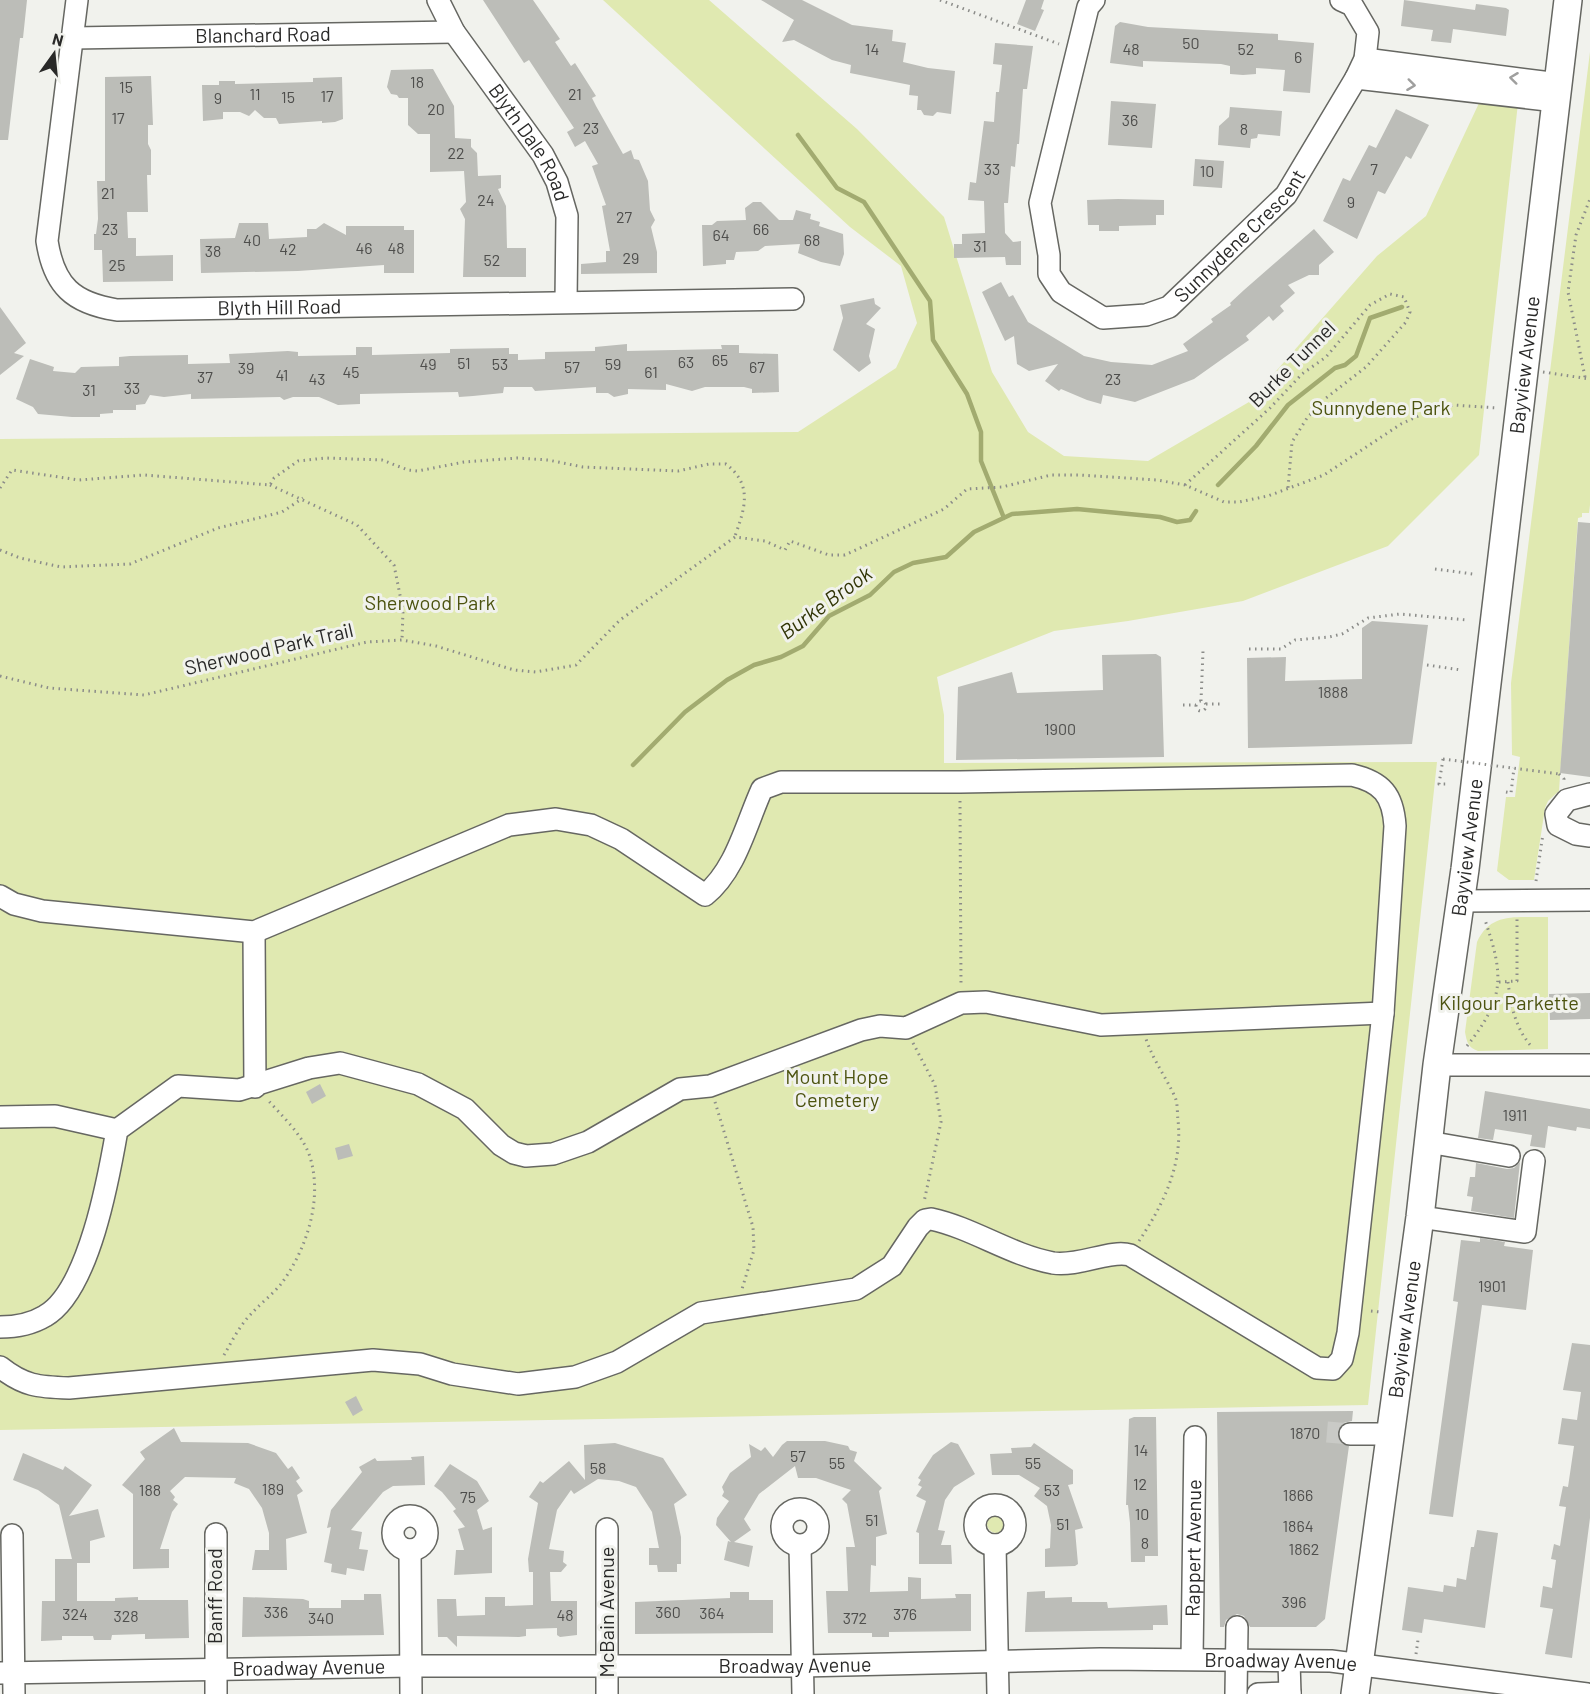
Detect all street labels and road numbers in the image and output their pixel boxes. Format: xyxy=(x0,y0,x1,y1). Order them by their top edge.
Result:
street label: Blanchard Road xyxy=(195,21,331,47)
street label: Blyth Dale Road xyxy=(484,79,575,204)
street label: Sunnydene Crescent xyxy=(1168,164,1310,307)
street label: Blyth Hill Road xyxy=(217,293,342,319)
street label: Bayview Avenue xyxy=(1504,294,1544,435)
street label: Burke Tunnel xyxy=(1243,315,1340,412)
street label: Sherwood Park Trail xyxy=(182,617,355,679)
street label: Bayview Avenue xyxy=(1445,777,1487,918)
street label: Bayview Avenue xyxy=(1382,1259,1425,1400)
street label: Rappert Avenue xyxy=(1180,1479,1205,1617)
street label: McBain Avenue xyxy=(594,1547,618,1677)
street label: Banff Road xyxy=(202,1548,226,1644)
street label: Broadway Avenue xyxy=(1204,1647,1359,1675)
street label: Broadway Avenue xyxy=(718,1651,872,1677)
street label: Broadway Avenue xyxy=(232,1653,386,1680)

